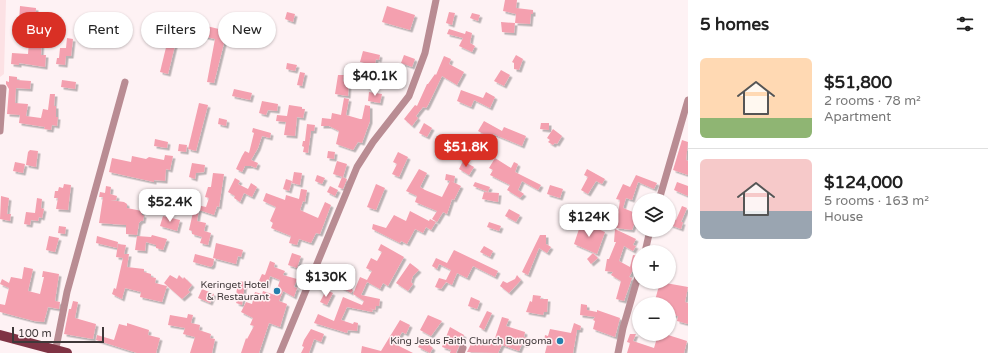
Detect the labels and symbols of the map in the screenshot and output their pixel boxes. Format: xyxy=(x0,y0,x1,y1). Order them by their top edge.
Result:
pin: $40.1K xyxy=(342,63,408,97)
pin: $51.8K xyxy=(433,134,499,168)
pin: $52.4K xyxy=(137,189,203,223)
pin: $124K xyxy=(561,204,617,238)
pin: $130K xyxy=(298,264,354,298)
place label: Keringet Hotel & Restaurant xyxy=(200,279,269,303)
marker: Keringet Hotel & Restaurant xyxy=(272,286,282,296)
scale bar xyxy=(12,325,104,344)
place label: King Jesus Faith Church Bungoma xyxy=(390,335,552,347)
marker: King Jesus Faith Church Bungoma xyxy=(555,336,565,346)

